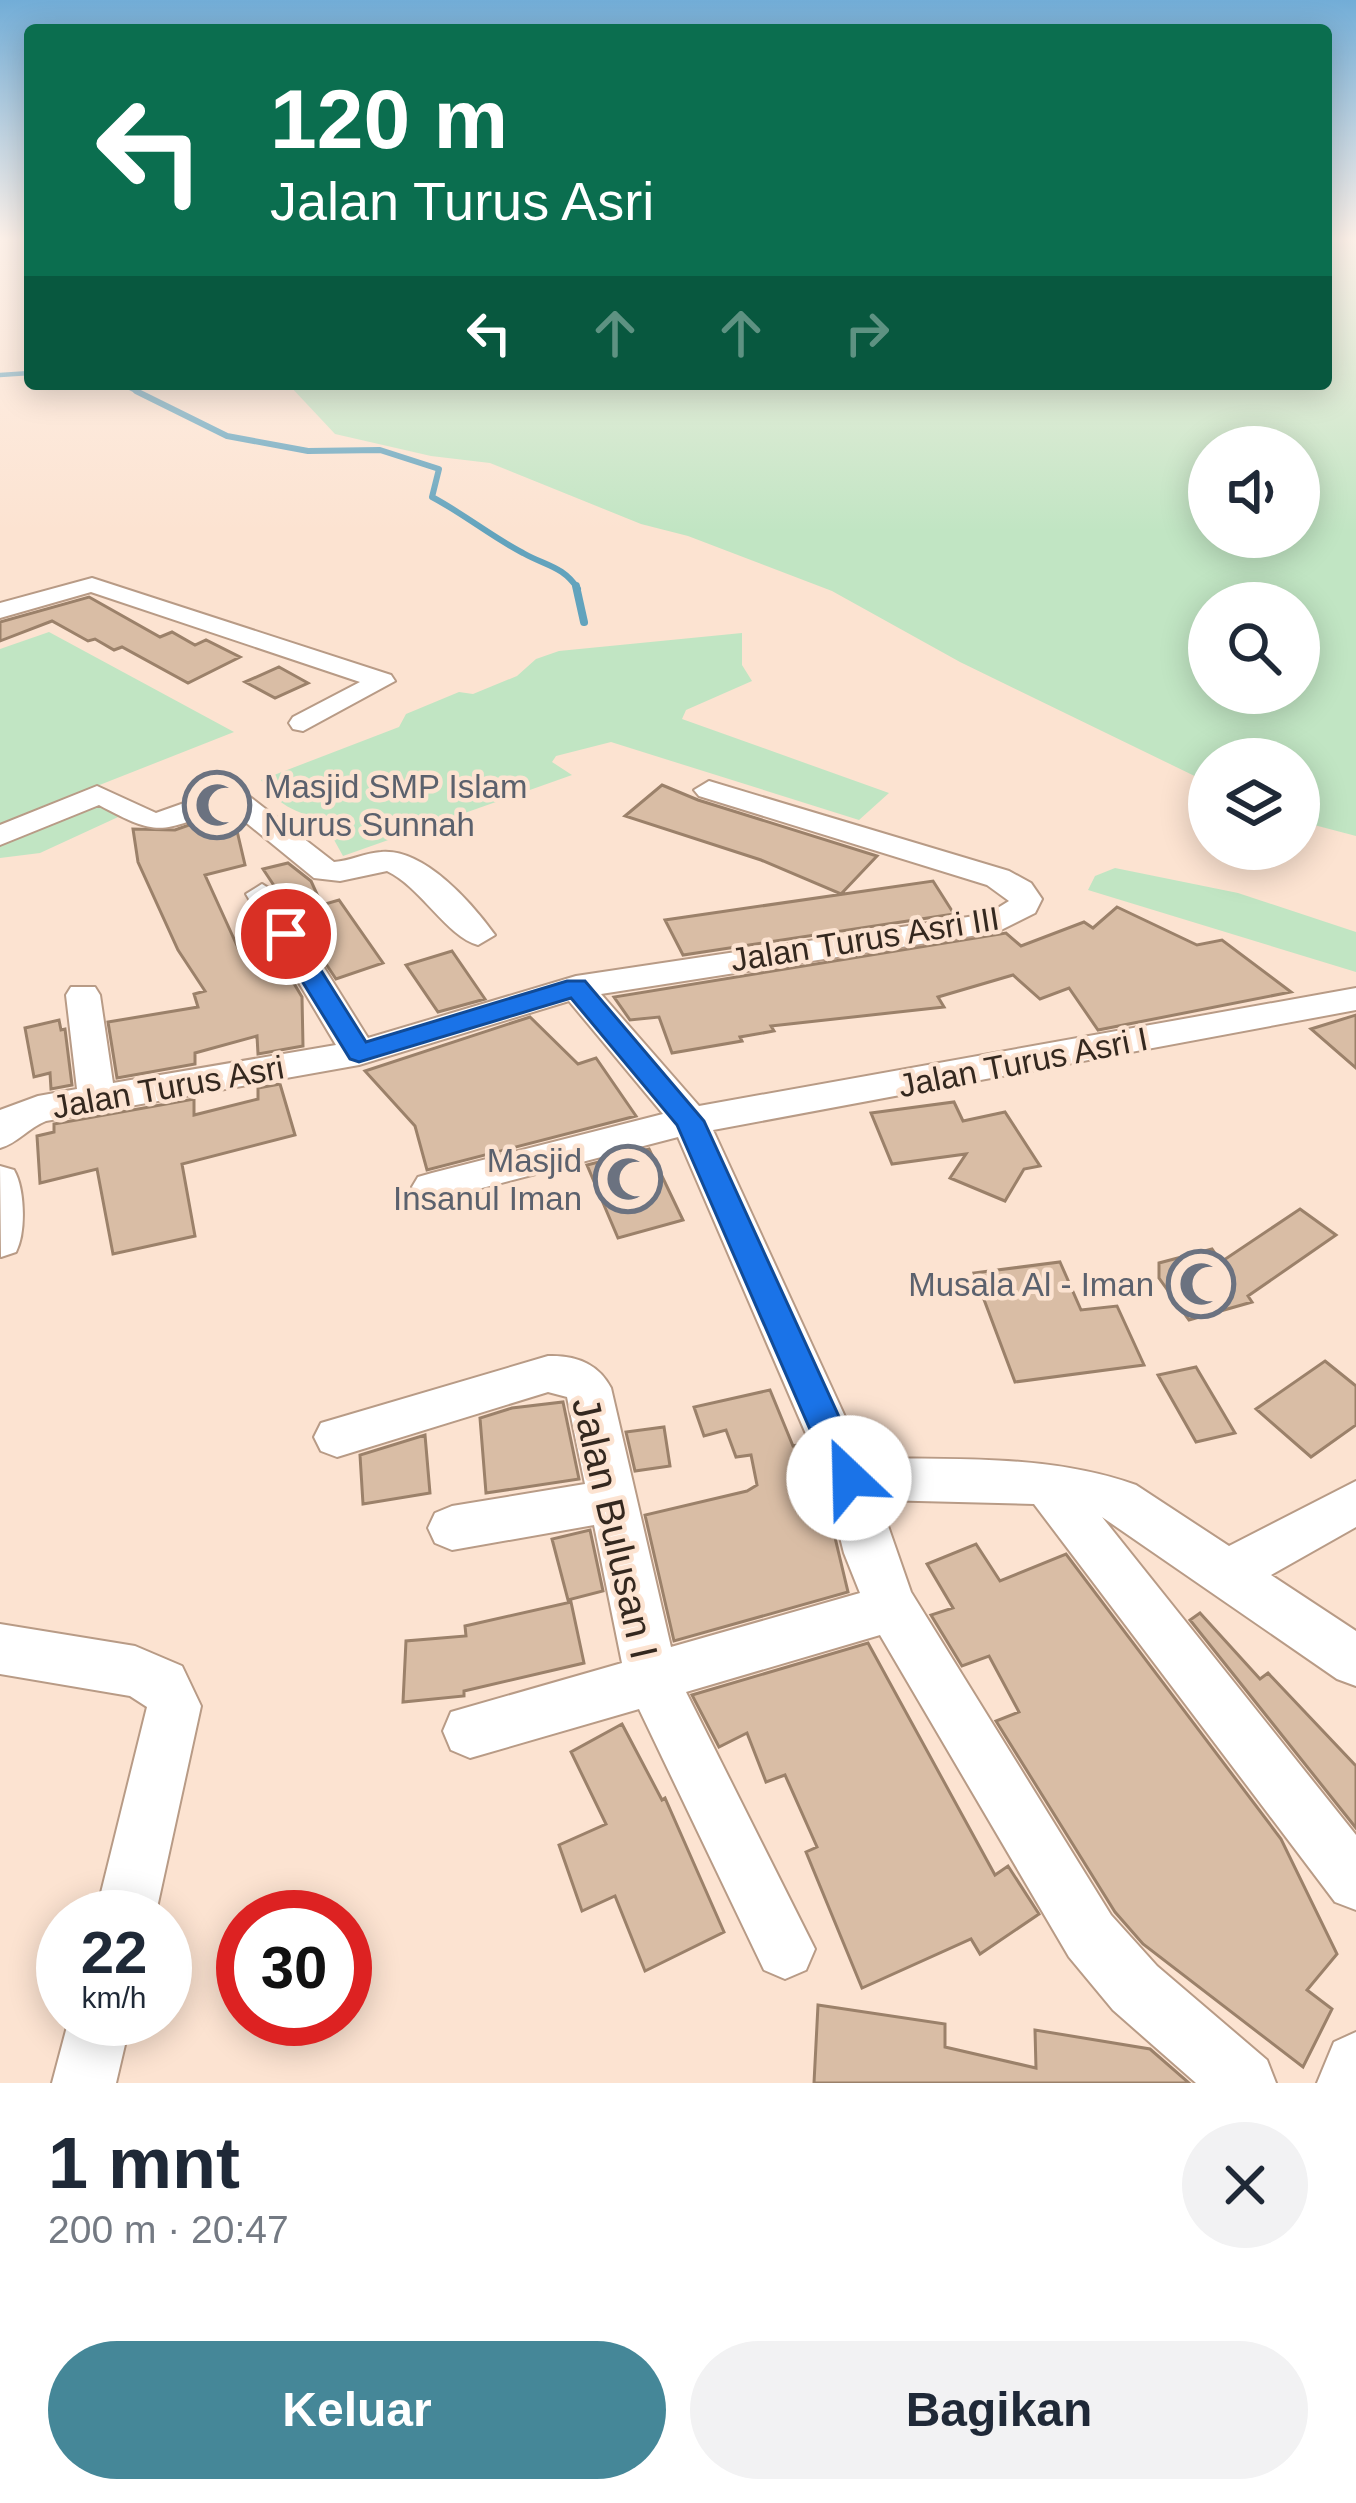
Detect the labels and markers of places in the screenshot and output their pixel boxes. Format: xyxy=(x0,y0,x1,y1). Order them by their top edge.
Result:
place label: Masjid SMP Islam Nurus Sunnah xyxy=(264,768,527,843)
mosque icon: Masjid SMP Islam Nurus Sunnah xyxy=(182,770,252,840)
pin xyxy=(235,883,337,985)
place label: Masjid Insanul Iman xyxy=(393,1142,582,1217)
mosque icon: Masjid Insanul Iman xyxy=(593,1144,663,1214)
mosque icon: Musala Al - Iman xyxy=(1166,1249,1236,1319)
place label: Musala Al - Iman xyxy=(908,1266,1154,1303)

